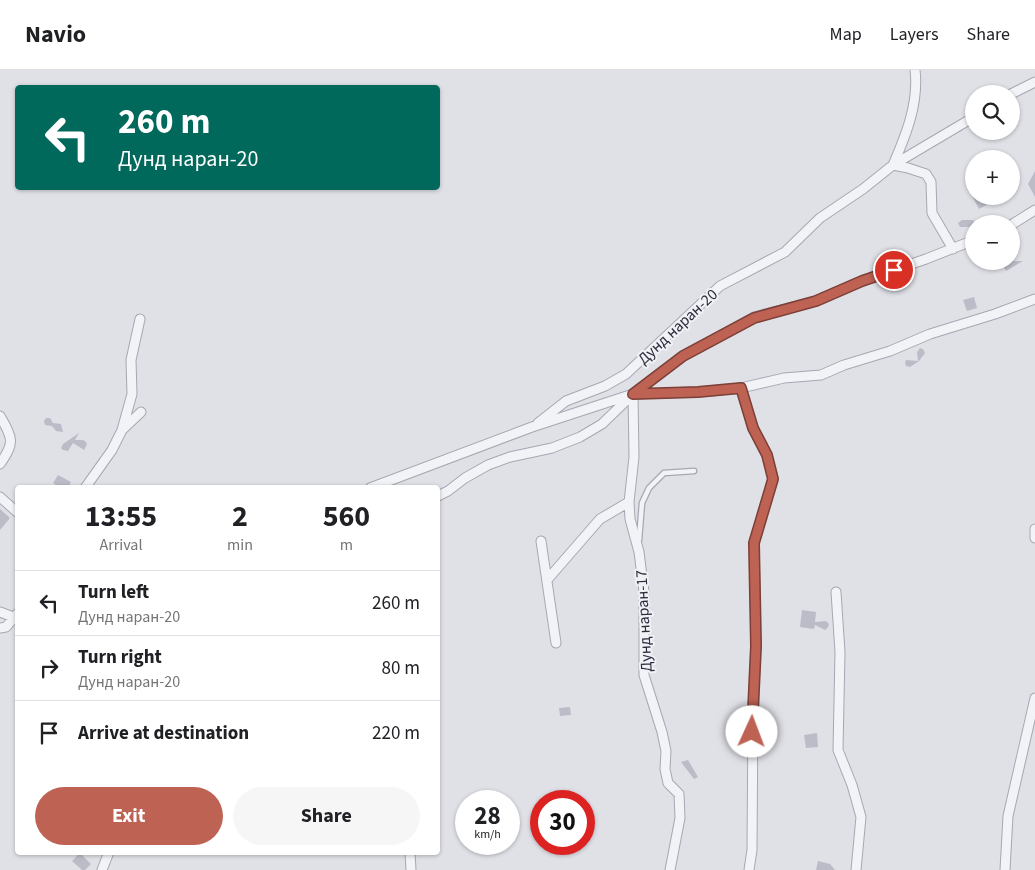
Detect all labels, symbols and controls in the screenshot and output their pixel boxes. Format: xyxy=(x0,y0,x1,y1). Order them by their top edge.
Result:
text: Navio xyxy=(25,17,86,52)
text: Map xyxy=(830,22,862,47)
text: Layers xyxy=(890,22,939,47)
text: Share xyxy=(967,22,1010,47)
map controls xyxy=(965,85,1020,270)
button: search xyxy=(965,85,1020,140)
text: 260 m xyxy=(118,97,210,147)
icon: left xyxy=(35,105,100,170)
text: Дунд наран-20 xyxy=(118,143,258,175)
button: + xyxy=(965,150,1020,205)
button: − xyxy=(965,215,1020,270)
pin xyxy=(873,249,915,291)
icon: arrive xyxy=(880,256,908,284)
street label: Дунд наран-20 xyxy=(633,284,723,370)
text: 13:55 xyxy=(85,495,157,538)
text: 2 xyxy=(232,495,248,538)
text: 560 xyxy=(323,495,370,538)
text: Arrival xyxy=(99,534,142,556)
text: min xyxy=(227,534,253,556)
text: m xyxy=(340,534,353,556)
street label: Дунд наран-17 xyxy=(630,569,658,673)
text: Turn left xyxy=(78,579,149,606)
icon: left xyxy=(35,589,63,617)
text: 260 m xyxy=(372,590,420,617)
text: Дунд наран-20 xyxy=(78,606,180,628)
text: Turn right xyxy=(78,644,162,671)
icon: right xyxy=(35,654,63,682)
text: 80 m xyxy=(382,655,420,682)
text: Дунд наран-20 xyxy=(78,671,180,693)
position arrow xyxy=(725,705,777,757)
icon: arrive xyxy=(35,719,63,747)
text: Arrive at destination xyxy=(78,720,249,747)
text: 220 m xyxy=(372,720,420,747)
button: Exit xyxy=(35,787,223,845)
button: Share xyxy=(233,787,420,845)
speed limit sign: 30 xyxy=(530,790,595,855)
text: 28 xyxy=(474,798,501,834)
text: km/h xyxy=(474,826,501,843)

